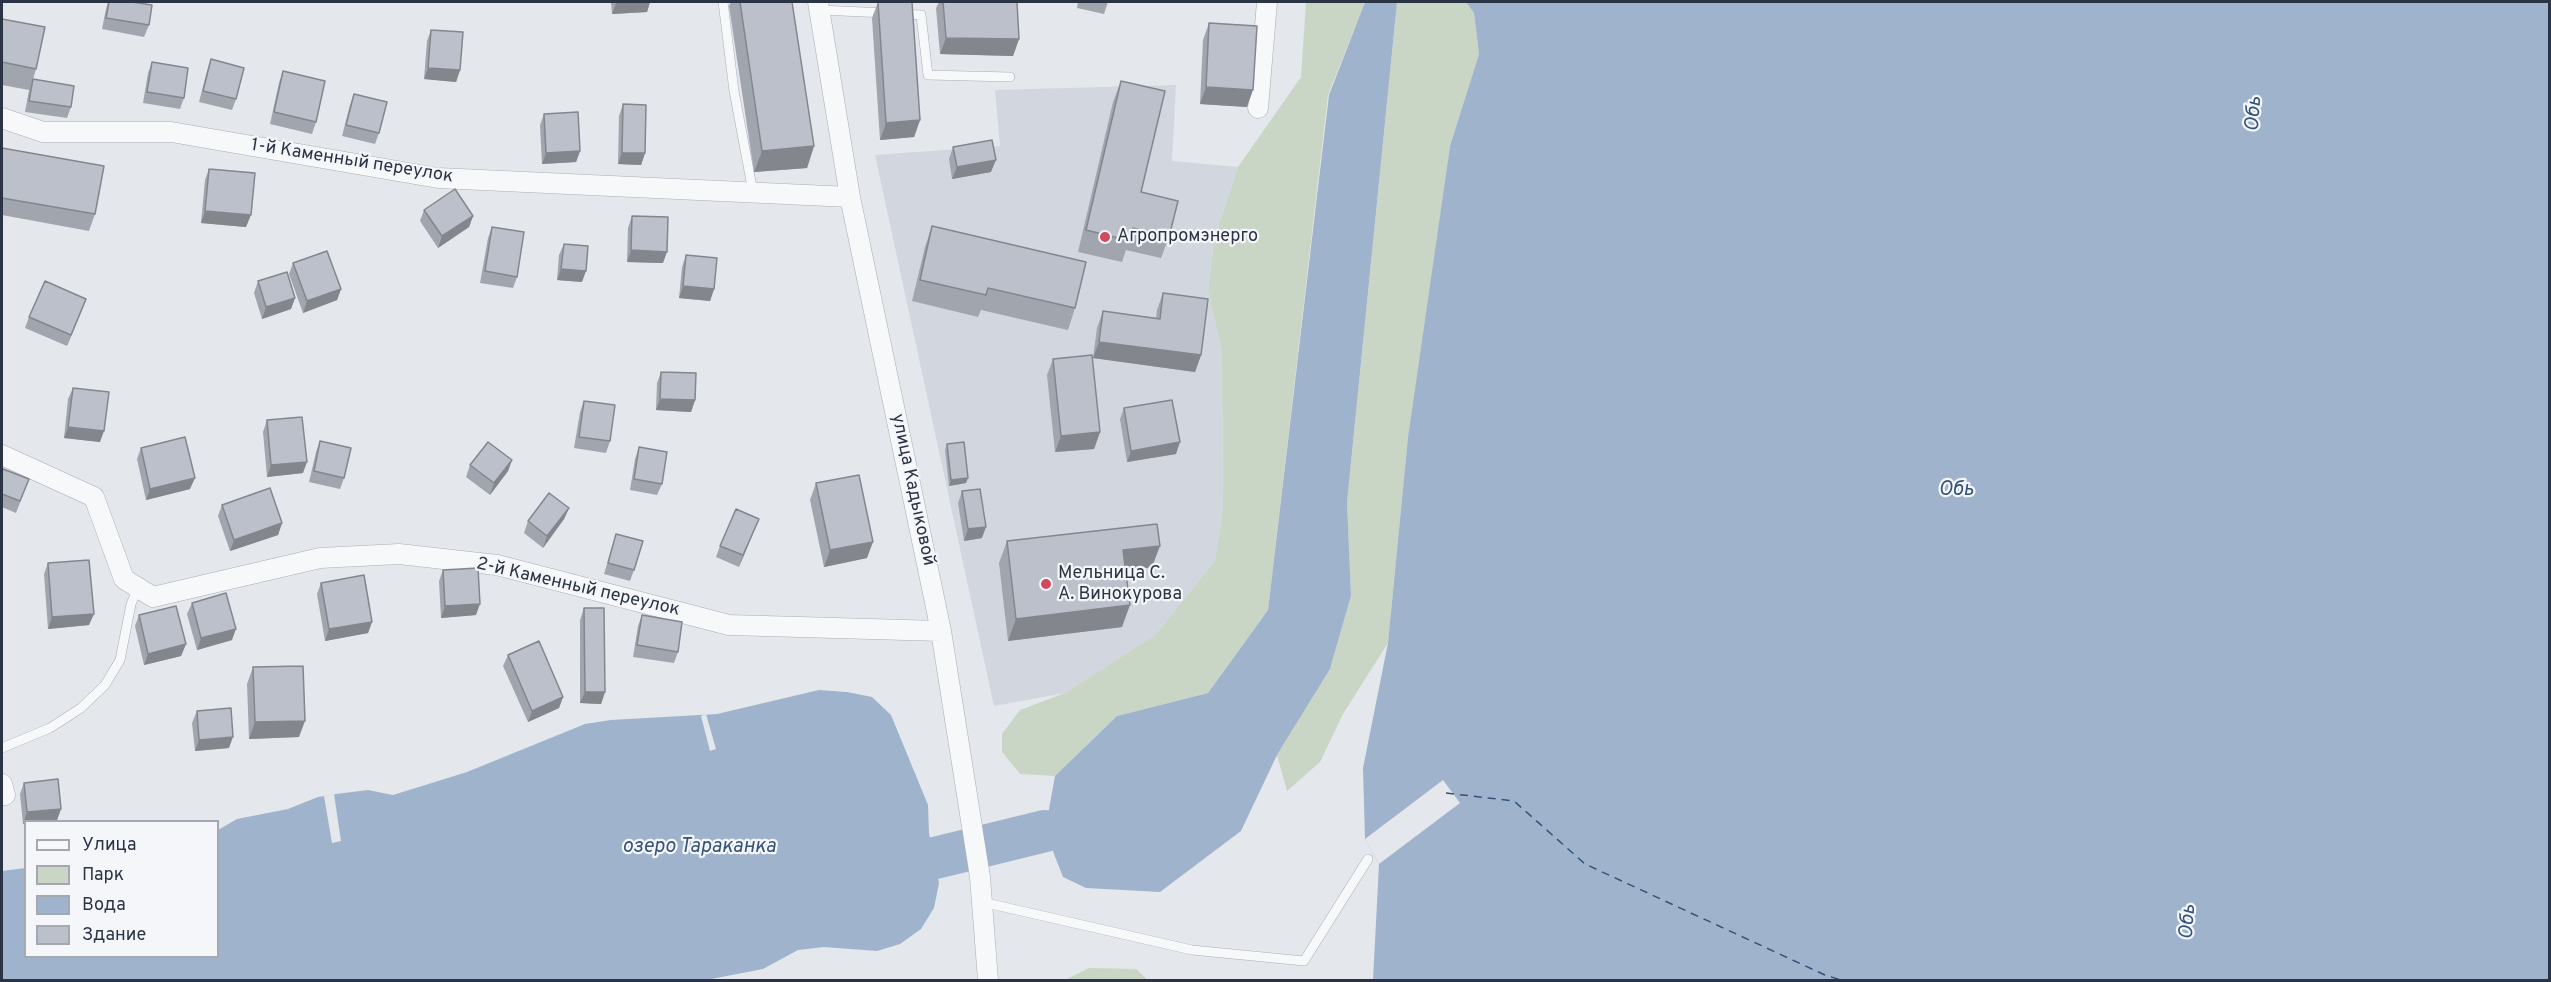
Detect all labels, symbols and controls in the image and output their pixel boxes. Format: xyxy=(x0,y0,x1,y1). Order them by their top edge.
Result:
water label: Обь xyxy=(2242,95,2268,133)
street label: 1-й Каменный переулок xyxy=(249,135,455,189)
place label: Агропромэнерго xyxy=(1117,226,1258,248)
marker: Агропромэнерго xyxy=(1098,230,1112,244)
street label: улица Кадыковой xyxy=(885,412,939,568)
water label: Обь xyxy=(1938,479,1974,503)
street label: 2-й Каменный переулок xyxy=(474,554,682,622)
place label: Мельница С. А. Винокурова xyxy=(1058,563,1182,606)
marker: Мельница С. А. Винокурова xyxy=(1039,577,1053,591)
legend xyxy=(24,820,219,958)
text: Улица xyxy=(82,834,136,857)
water label: озеро Тараканка xyxy=(622,836,776,860)
text: Парк xyxy=(82,864,124,887)
text: Вода xyxy=(82,894,126,917)
water label: Обь xyxy=(2176,903,2202,941)
text: Здание xyxy=(82,924,146,947)

